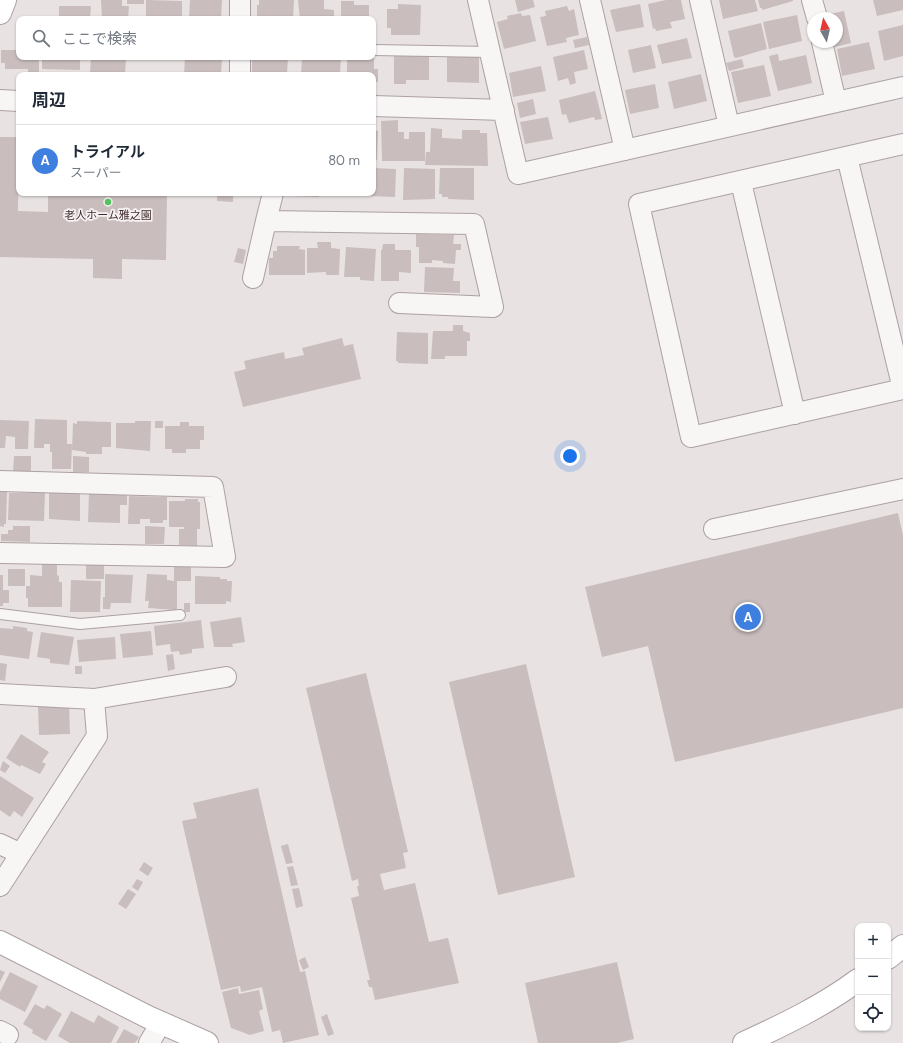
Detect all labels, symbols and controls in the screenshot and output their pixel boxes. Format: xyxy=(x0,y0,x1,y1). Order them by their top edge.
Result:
north arrow xyxy=(807,12,843,48)
search box xyxy=(16,16,376,60)
icon: search xyxy=(30,27,52,49)
text: ここで検索 xyxy=(62,29,137,49)
text: 周辺 xyxy=(32,89,66,111)
text: トライアル xyxy=(70,142,145,162)
text: A xyxy=(40,152,50,169)
text: 80 m xyxy=(328,152,360,169)
text: スーパー xyxy=(70,164,122,181)
marker: 老人ホーム雅之園 xyxy=(103,197,113,207)
place label: 老人ホーム雅之園 xyxy=(64,208,152,222)
your location xyxy=(560,446,580,466)
pin: A xyxy=(735,602,761,632)
map controls xyxy=(855,923,891,1031)
button: + xyxy=(855,923,891,959)
button: − xyxy=(855,959,891,995)
button: locate xyxy=(855,995,891,1031)

